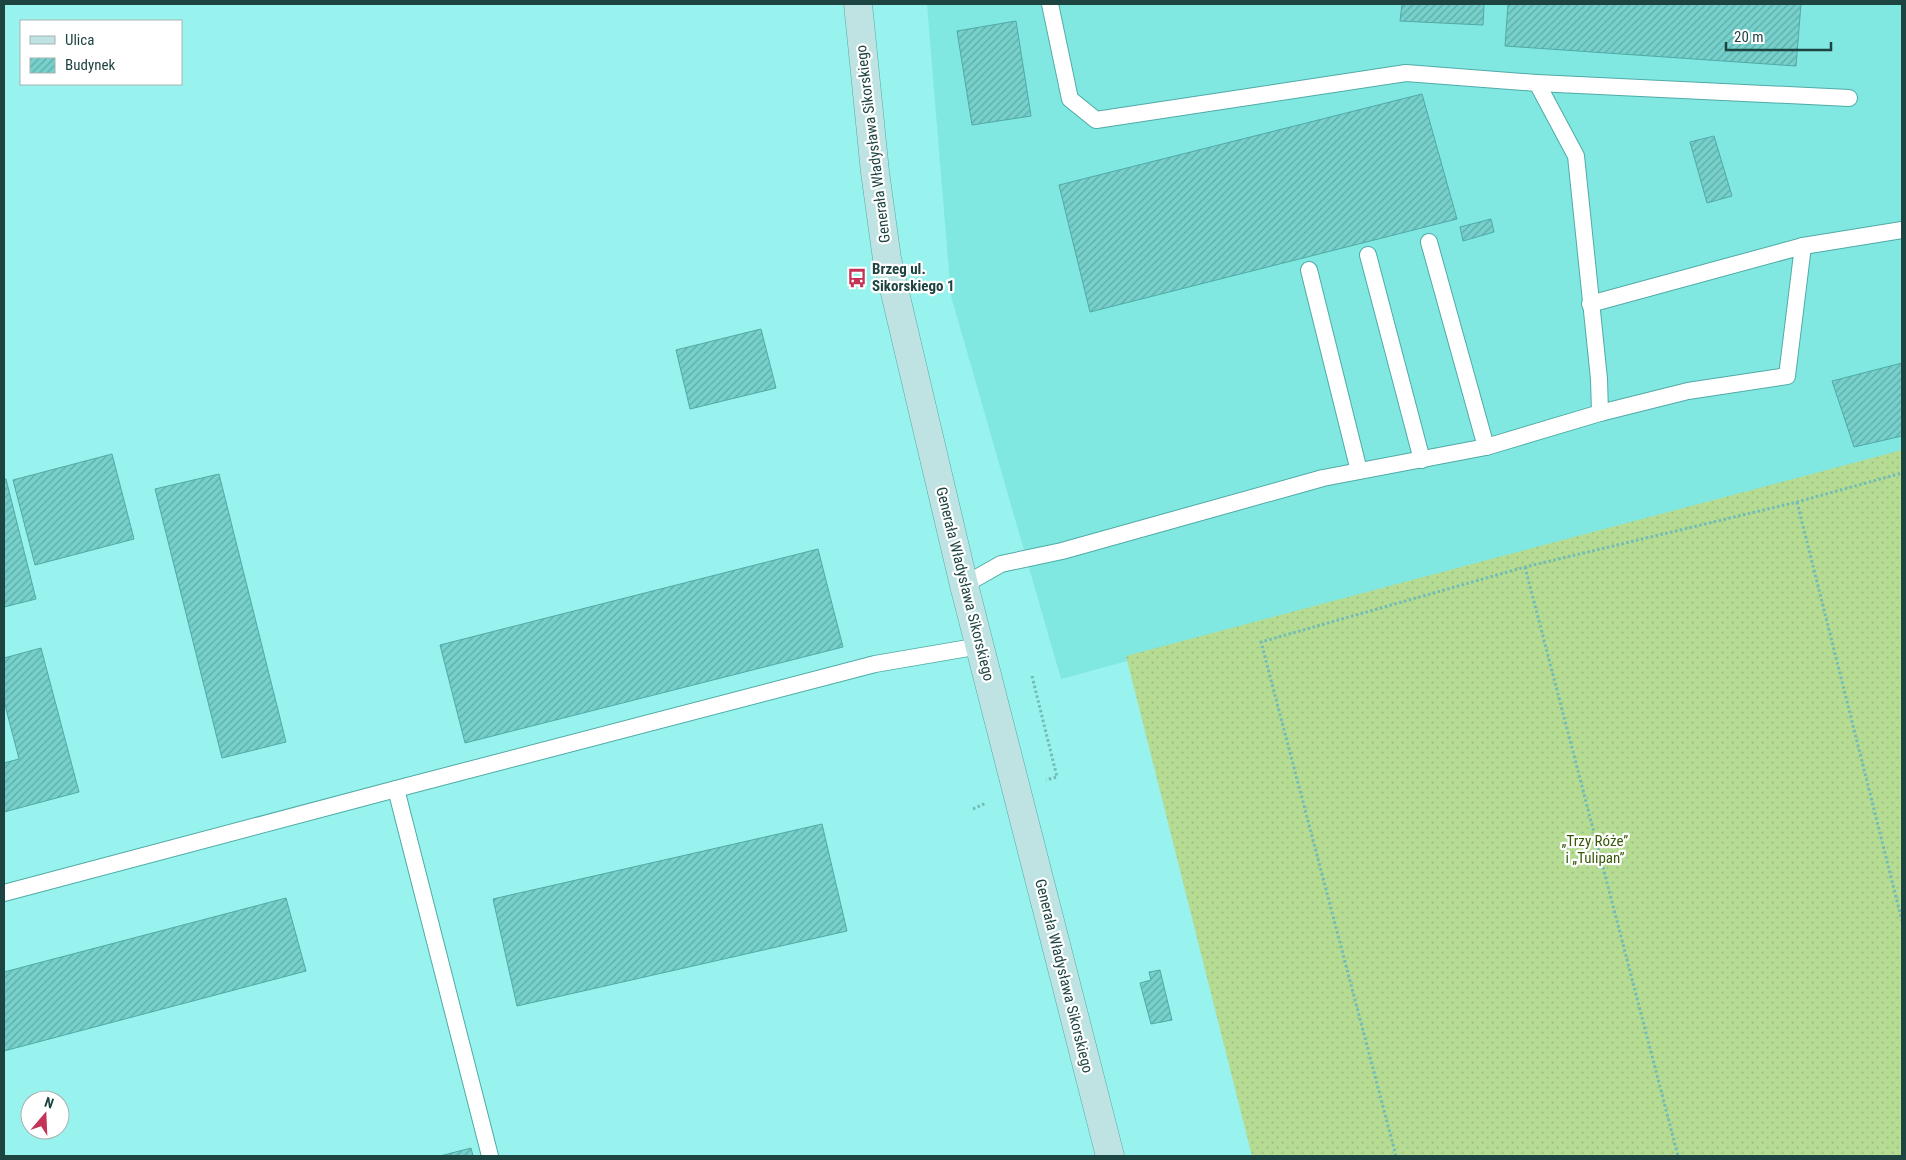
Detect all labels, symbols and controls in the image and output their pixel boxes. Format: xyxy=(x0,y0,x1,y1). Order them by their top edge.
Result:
legend xyxy=(20,20,182,85)
scale bar xyxy=(1726,20,1831,52)
text: 20 m xyxy=(1734,28,1764,46)
text: Ulica xyxy=(65,31,94,49)
street label: Generała Władysława Sikorskiego xyxy=(852,44,894,244)
text: Budynek xyxy=(65,56,115,74)
place label: Brzeg ul. Sikorskiego 1 xyxy=(872,260,954,295)
bus stop icon: Brzeg ul. Sikorskiego 1 xyxy=(846,267,868,289)
street label: Generała Władysława Sikorskiego xyxy=(932,485,998,683)
park label: „Trzy Róże” i „Tulipan” xyxy=(1562,832,1628,867)
street label: Generała Władysława Sikorskiego xyxy=(1031,877,1097,1075)
north arrow xyxy=(20,1090,70,1140)
text: N xyxy=(43,1094,56,1112)

